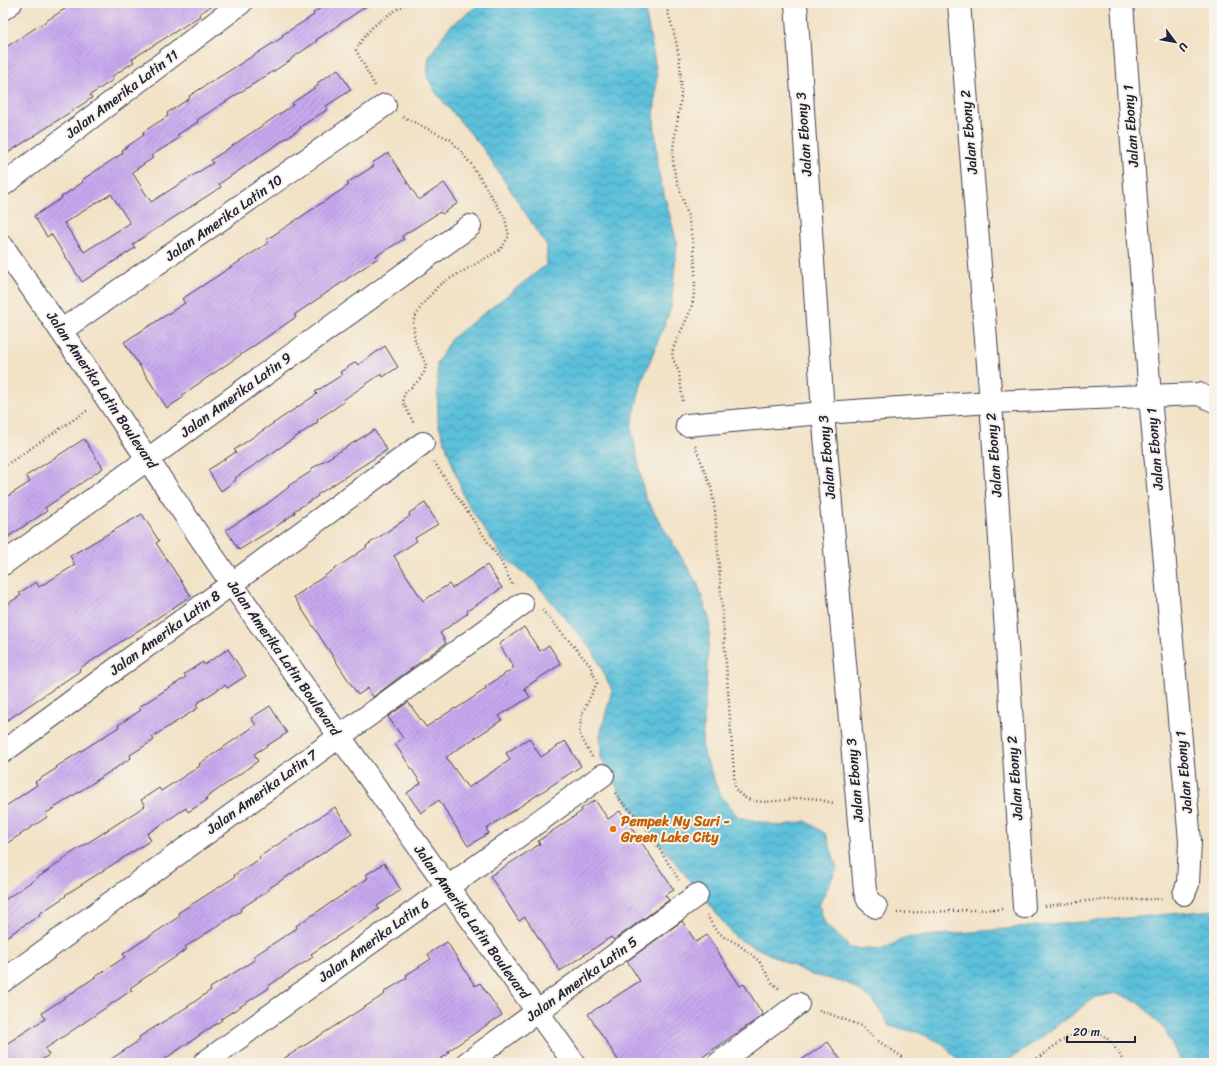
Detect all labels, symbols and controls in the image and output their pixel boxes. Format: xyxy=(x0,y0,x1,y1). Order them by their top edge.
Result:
north arrow xyxy=(1155,22,1195,62)
text: U xyxy=(1173,39,1193,56)
street label: Jalan Amerika Latin 11 xyxy=(59,43,184,146)
street label: Jalan Ebony 1 xyxy=(1116,84,1146,169)
street label: Jalan Ebony 2 xyxy=(953,89,985,176)
street label: Jalan Ebony 3 xyxy=(789,91,819,178)
street label: Jalan Amerika Latin 10 xyxy=(159,168,288,269)
street label: Jalan Amerika Latin Boulevard xyxy=(39,305,165,475)
street label: Jalan Amerika Latin 9 xyxy=(174,346,297,445)
street label: Jalan Ebony 1 xyxy=(1139,407,1171,492)
street label: Jalan Ebony 2 xyxy=(979,412,1009,499)
street label: Jalan Ebony 3 xyxy=(811,414,843,501)
street label: Jalan Amerika Latin Boulevard xyxy=(220,574,348,743)
street label: Jalan Amerika Latin 8 xyxy=(103,584,227,683)
street label: Jalan Ebony 1 xyxy=(1168,730,1200,815)
street label: Jalan Ebony 2 xyxy=(1000,735,1030,822)
street label: Jalan Ebony 3 xyxy=(839,737,871,824)
street label: Jalan Amerika Latin 7 xyxy=(200,742,324,842)
place label: Pempek Ny Suri - Green Lake City xyxy=(620,809,730,850)
marker: Pempek Ny Suri - Green Lake City xyxy=(608,824,618,834)
street label: Jalan Amerika Latin Boulevard xyxy=(407,839,538,1006)
street label: Jalan Amerika Latin 6 xyxy=(312,891,435,990)
street label: Jalan Amerika Latin 5 xyxy=(520,930,643,1029)
scale bar xyxy=(1067,1018,1135,1044)
text: 20 m xyxy=(1073,1021,1100,1043)

